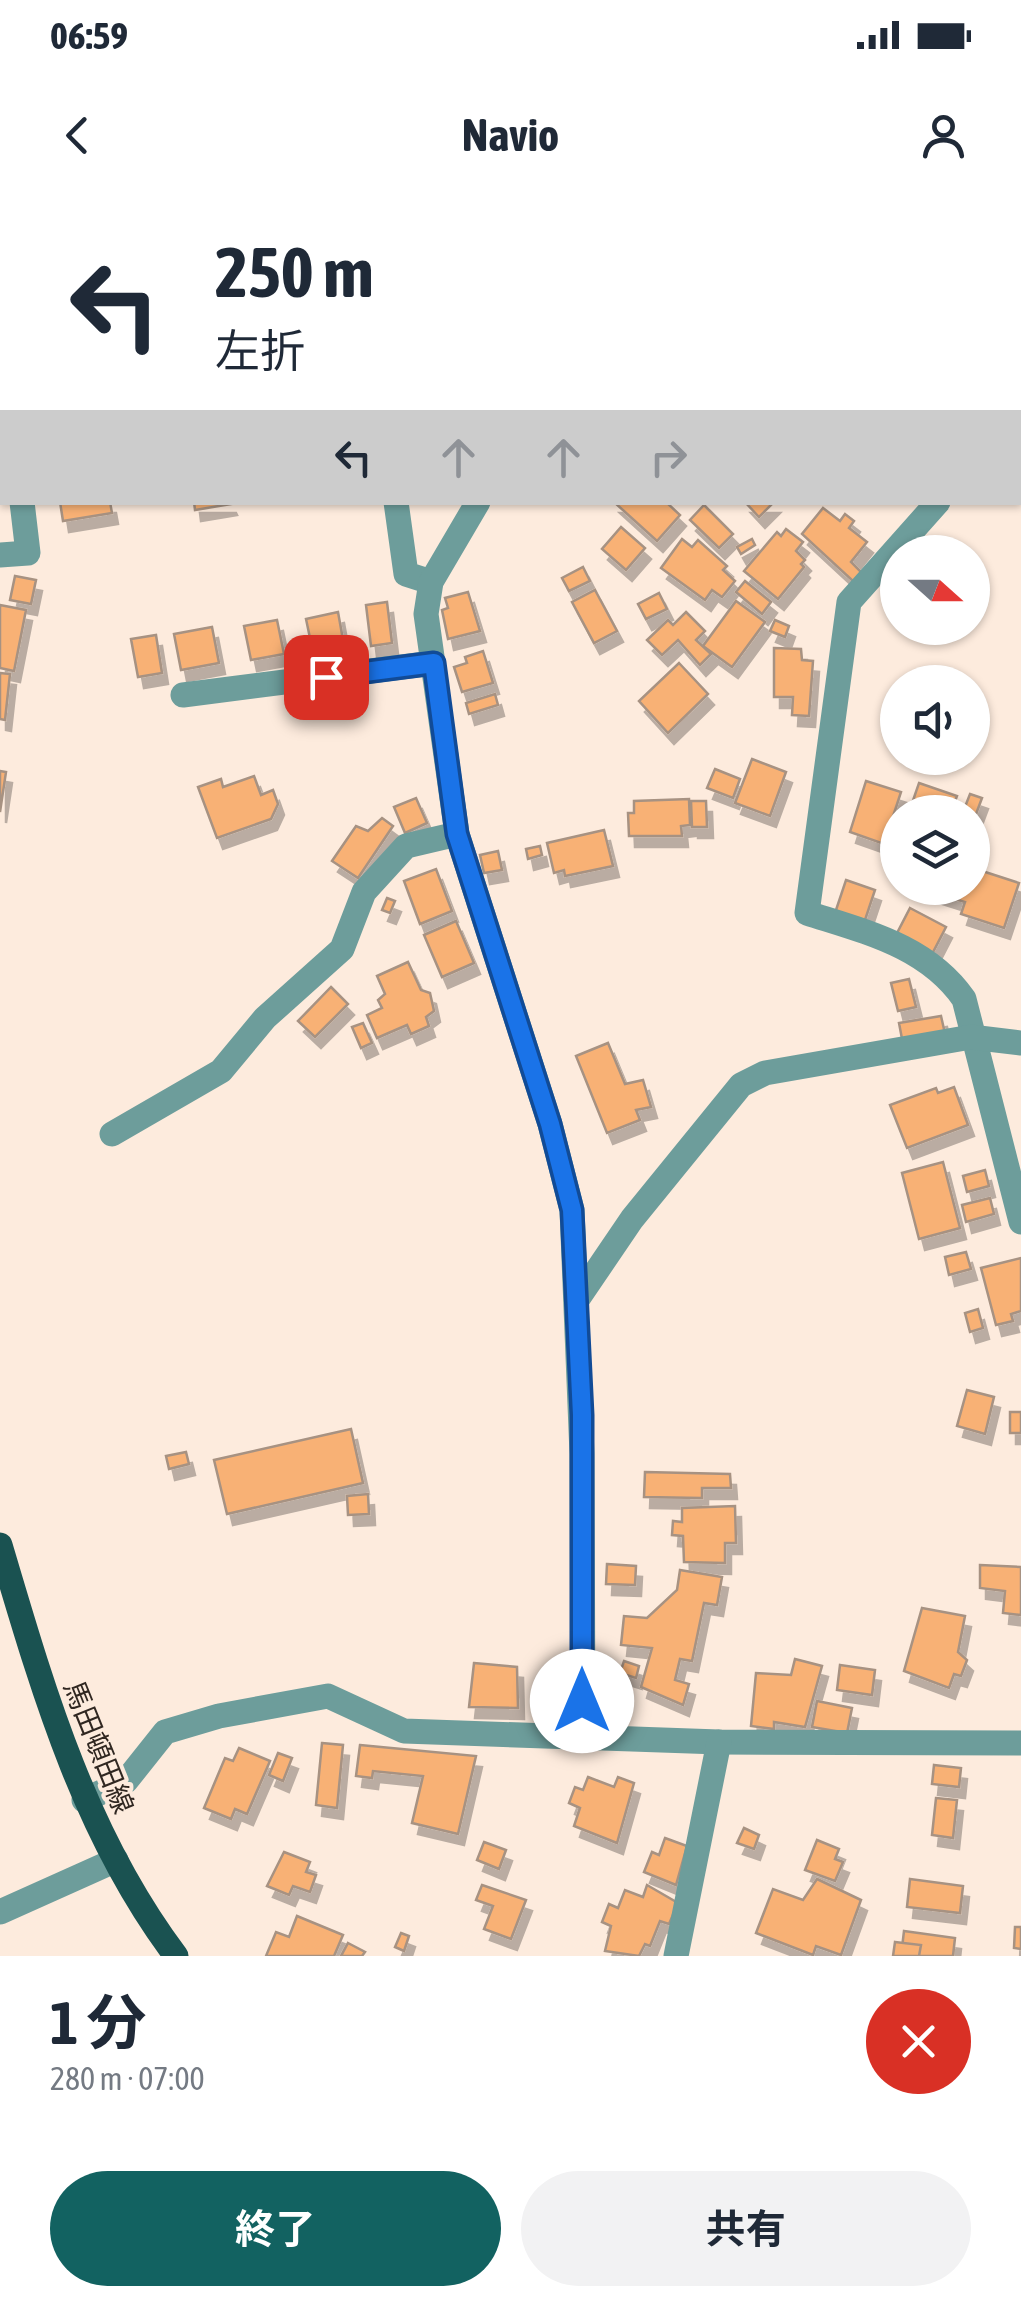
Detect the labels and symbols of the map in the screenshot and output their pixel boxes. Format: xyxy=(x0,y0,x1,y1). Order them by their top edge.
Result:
north arrow xyxy=(880,535,990,645)
pin xyxy=(284,635,369,720)
position arrow xyxy=(530,1649,634,1753)
street label: 馬田頓田線 xyxy=(58,1676,140,1818)

